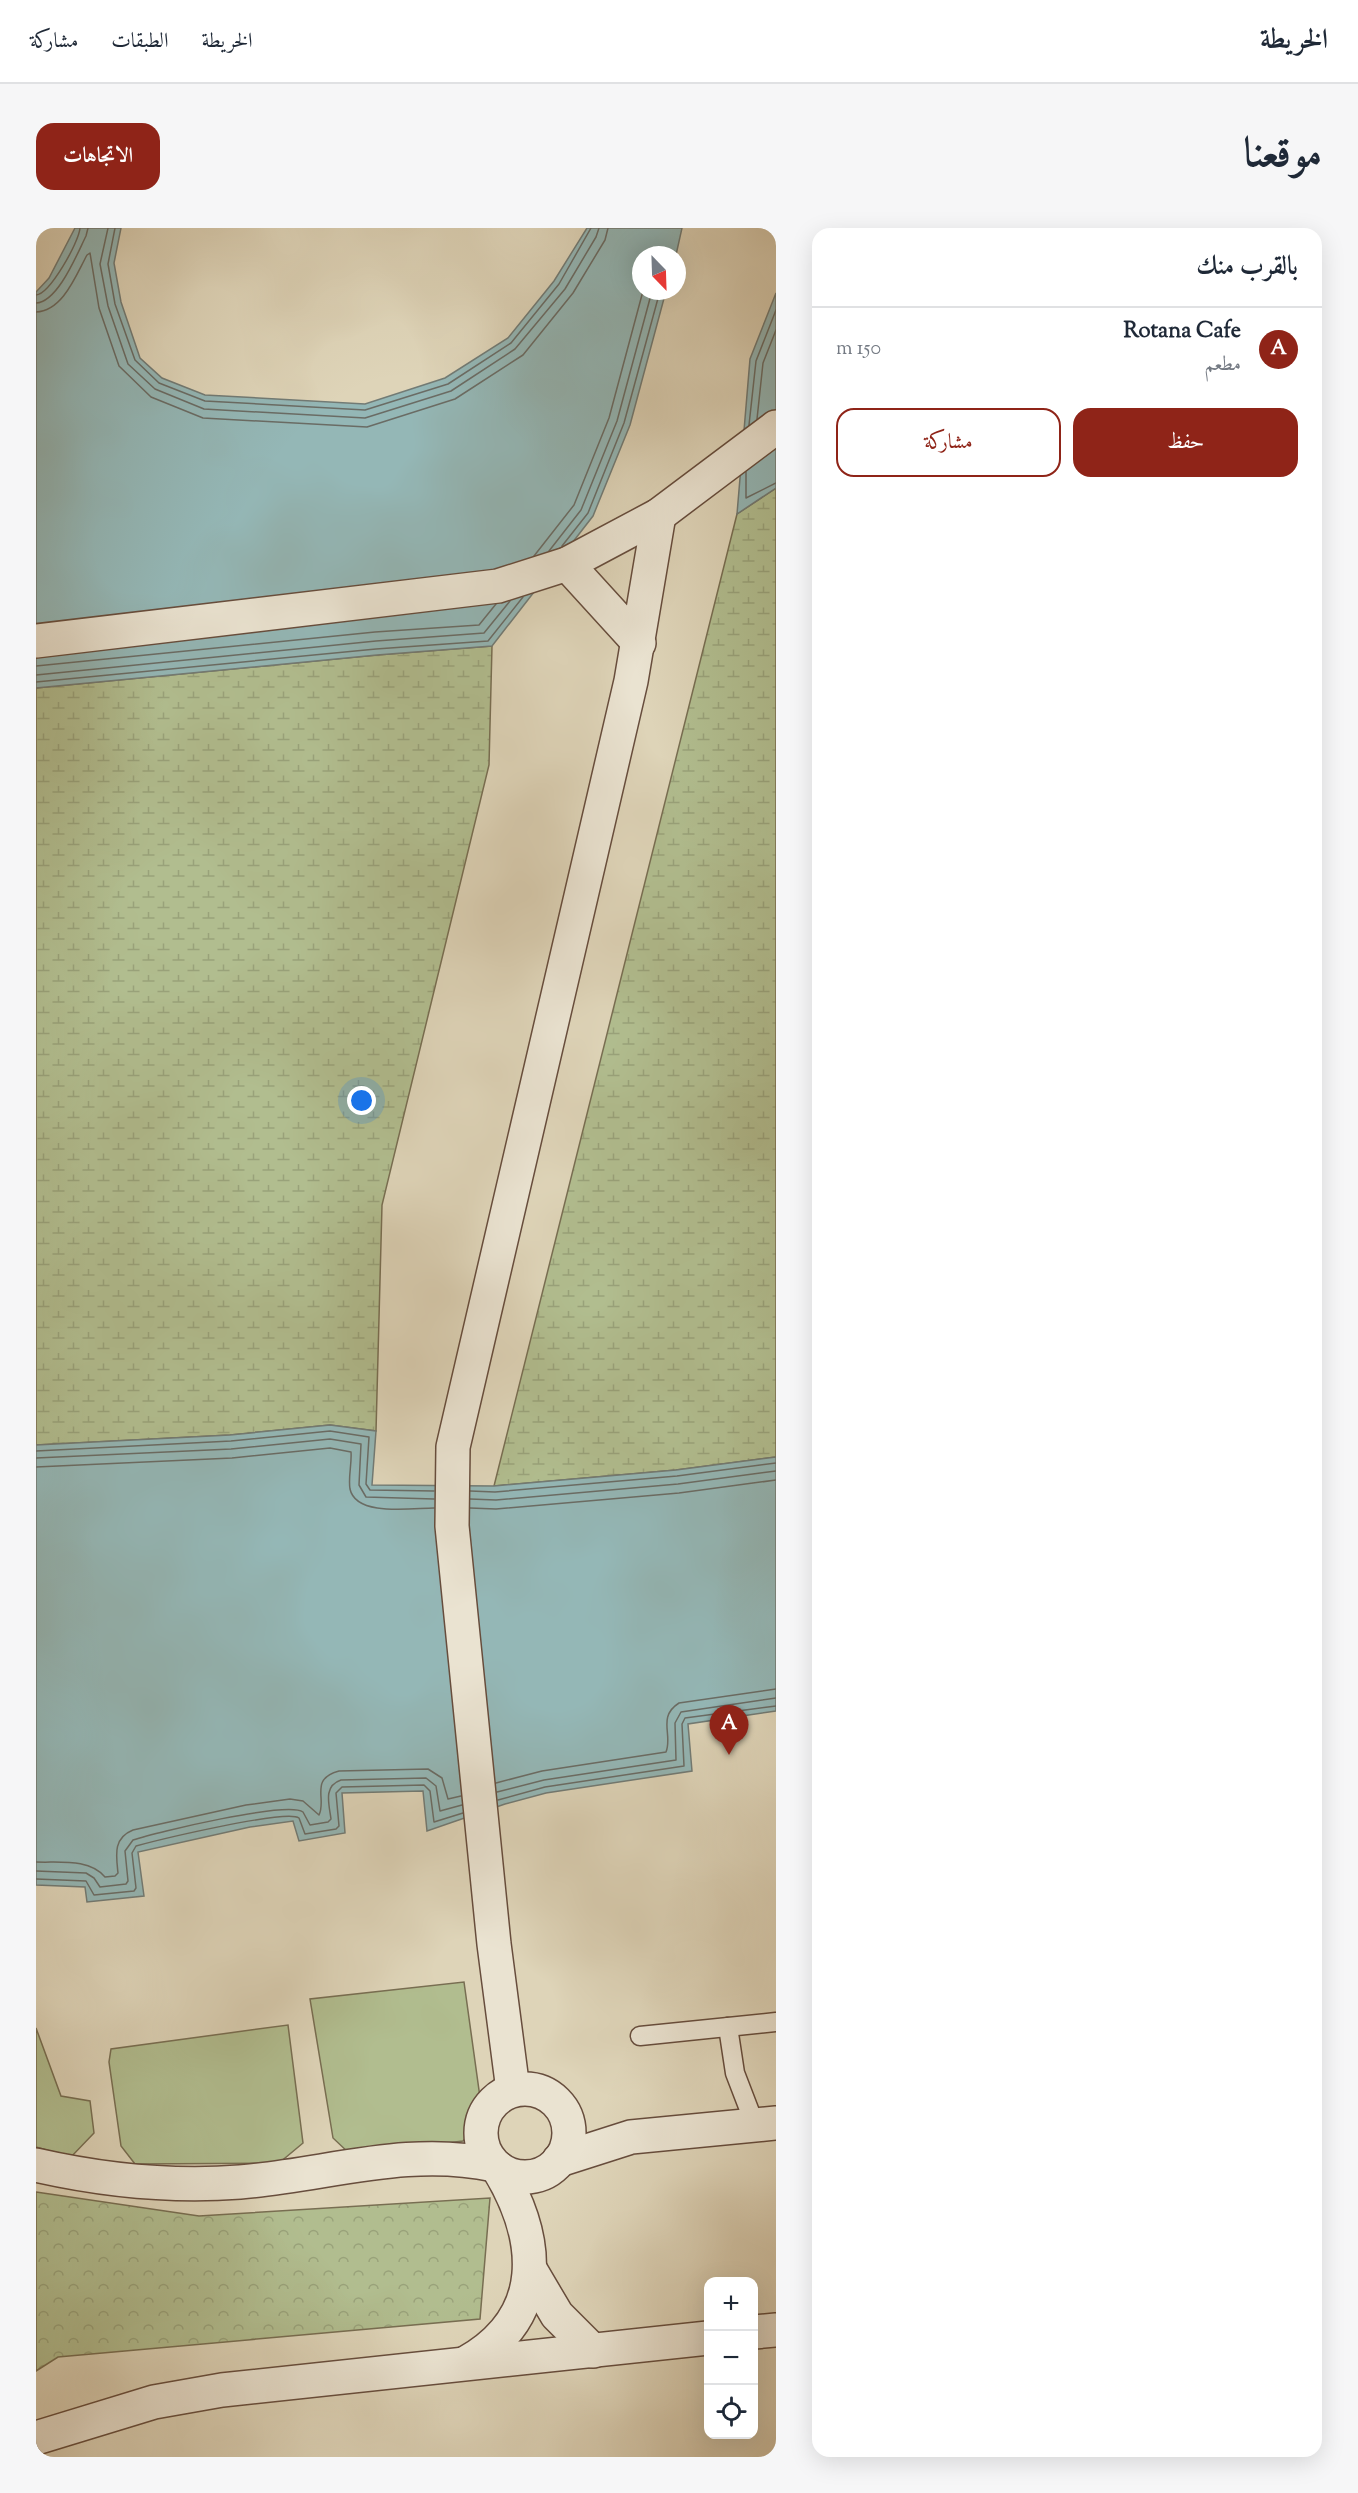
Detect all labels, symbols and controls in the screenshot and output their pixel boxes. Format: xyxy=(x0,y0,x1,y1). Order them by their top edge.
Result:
text: الخريطة xyxy=(1260,21,1328,61)
text: مشاركة xyxy=(30,27,78,57)
text: الطبقات xyxy=(111,27,168,57)
text: الخريطة xyxy=(201,27,253,57)
button: الاتجاهات xyxy=(36,123,160,190)
text: موقعنا xyxy=(1244,126,1322,186)
north arrow xyxy=(632,246,686,300)
text: بالقرب منك xyxy=(1196,249,1298,286)
text: Rotana Cafe xyxy=(1123,316,1241,348)
text: 150 m xyxy=(836,335,881,364)
text: A xyxy=(1270,335,1287,364)
text: مطعم xyxy=(1204,351,1241,380)
button: مشاركة xyxy=(836,408,1061,477)
button: حفظ xyxy=(1073,408,1298,477)
your location xyxy=(347,1086,376,1115)
pin: A xyxy=(710,1706,748,1755)
map controls xyxy=(704,2277,758,2439)
button: + xyxy=(704,2277,758,2331)
button: − xyxy=(704,2331,758,2385)
button: locate xyxy=(704,2385,758,2439)

